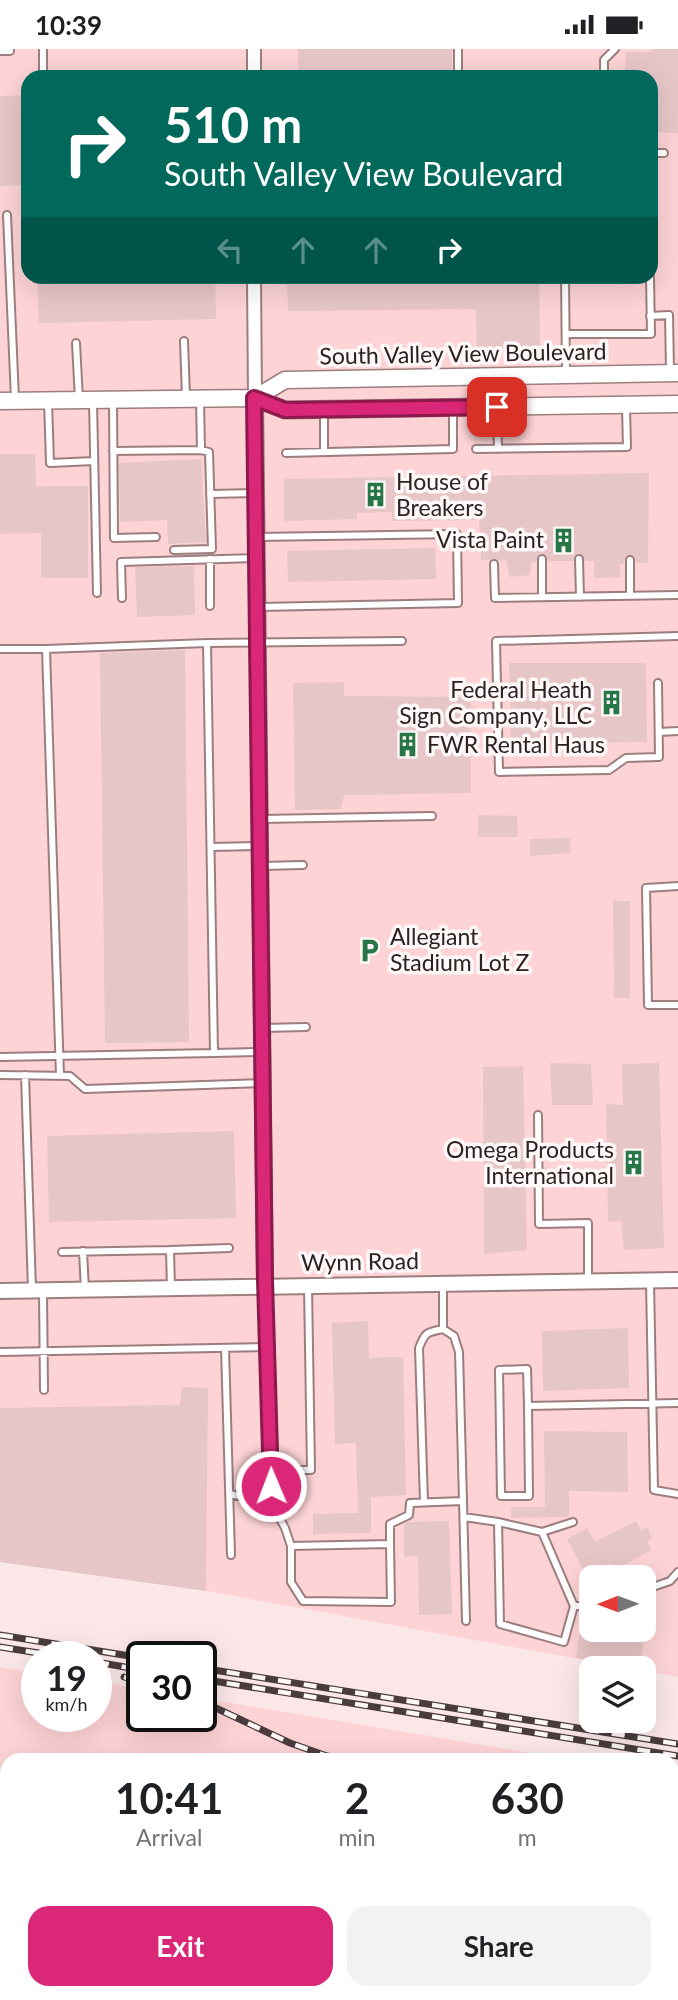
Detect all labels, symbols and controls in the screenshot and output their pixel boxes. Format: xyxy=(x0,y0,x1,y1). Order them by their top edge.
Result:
text: 10:39 xyxy=(35,9,102,41)
text: 510 m xyxy=(164,95,302,153)
icon: right xyxy=(49,98,140,189)
text: South Valley View Boulevard xyxy=(164,154,563,193)
icon: left xyxy=(211,231,249,269)
icon: ahead xyxy=(284,231,322,269)
icon: ahead xyxy=(357,231,395,269)
icon: right xyxy=(430,231,468,269)
street label: South Valley View Boulevard xyxy=(319,336,607,370)
pin xyxy=(467,377,527,437)
icon: arrive xyxy=(478,388,516,426)
place label: House of Breakers xyxy=(396,467,488,521)
building icon: House of Breakers xyxy=(362,481,390,509)
place label: Vista Paint xyxy=(436,525,545,553)
building icon: Vista Paint xyxy=(550,526,578,554)
place label: Federal Heath Sign Company, LLC xyxy=(399,675,592,729)
building icon: Federal Heath Sign Company, LLC xyxy=(598,689,626,717)
place label: FWR Rental Haus xyxy=(427,730,605,758)
building icon: FWR Rental Haus xyxy=(393,731,421,759)
place label: Allegiant Stadium Lot Z xyxy=(390,922,530,976)
parking icon: Allegiant Stadium Lot Z xyxy=(356,936,384,964)
place label: Omega Products International xyxy=(446,1135,614,1189)
building icon: Omega Products International xyxy=(620,1149,648,1177)
street label: Wynn Road xyxy=(301,1246,419,1276)
position arrow xyxy=(234,1449,308,1523)
north arrow xyxy=(579,1565,656,1641)
map controls xyxy=(579,1565,656,1733)
speed limit sign: 30 xyxy=(126,1641,217,1732)
text: 19 xyxy=(46,1656,87,1698)
button: layers xyxy=(579,1656,656,1733)
text: km/h xyxy=(45,1693,88,1715)
text: 10:41 xyxy=(115,1773,223,1823)
text: 2 xyxy=(345,1773,369,1823)
text: 630 xyxy=(491,1773,564,1823)
text: Arrival xyxy=(136,1823,202,1851)
text: min xyxy=(338,1823,376,1851)
text: m xyxy=(518,1823,537,1851)
button: Exit xyxy=(28,1906,333,1986)
button: Share xyxy=(347,1906,651,1986)

